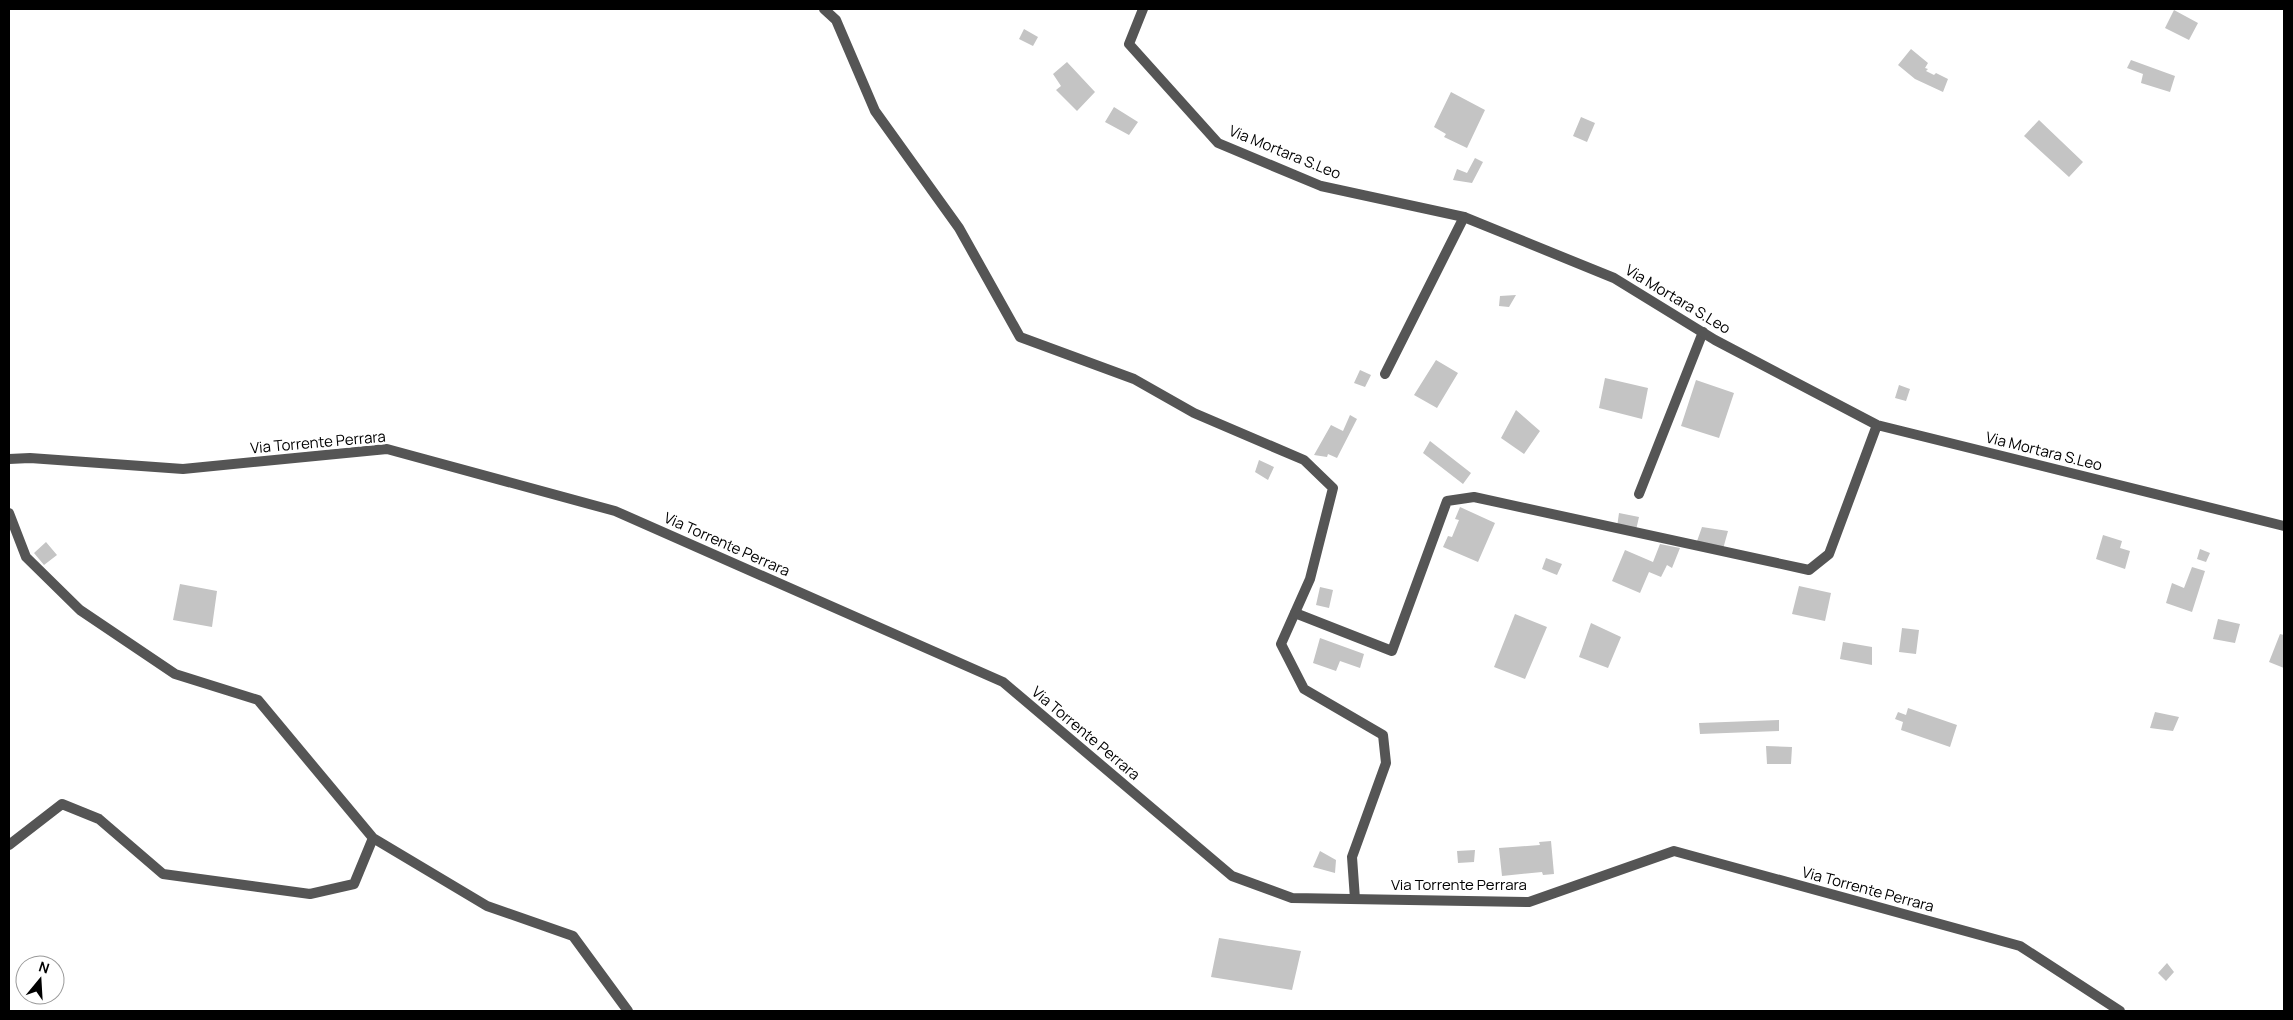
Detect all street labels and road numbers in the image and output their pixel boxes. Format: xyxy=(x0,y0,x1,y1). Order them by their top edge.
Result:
street label: Via Mortara S.Leo xyxy=(1226,120,1344,184)
street label: Via Mortara S.Leo xyxy=(1621,259,1735,339)
street label: Via Torrente Perrara xyxy=(249,426,387,458)
street label: Via Mortara S.Leo xyxy=(1984,426,2105,476)
street label: Via Torrente Perrara xyxy=(661,507,793,581)
street label: Via Torrente Perrara xyxy=(1027,681,1145,785)
street label: Via Torrente Perrara xyxy=(1800,861,1936,917)
street label: Via Torrente Perrara xyxy=(1391,874,1527,895)

